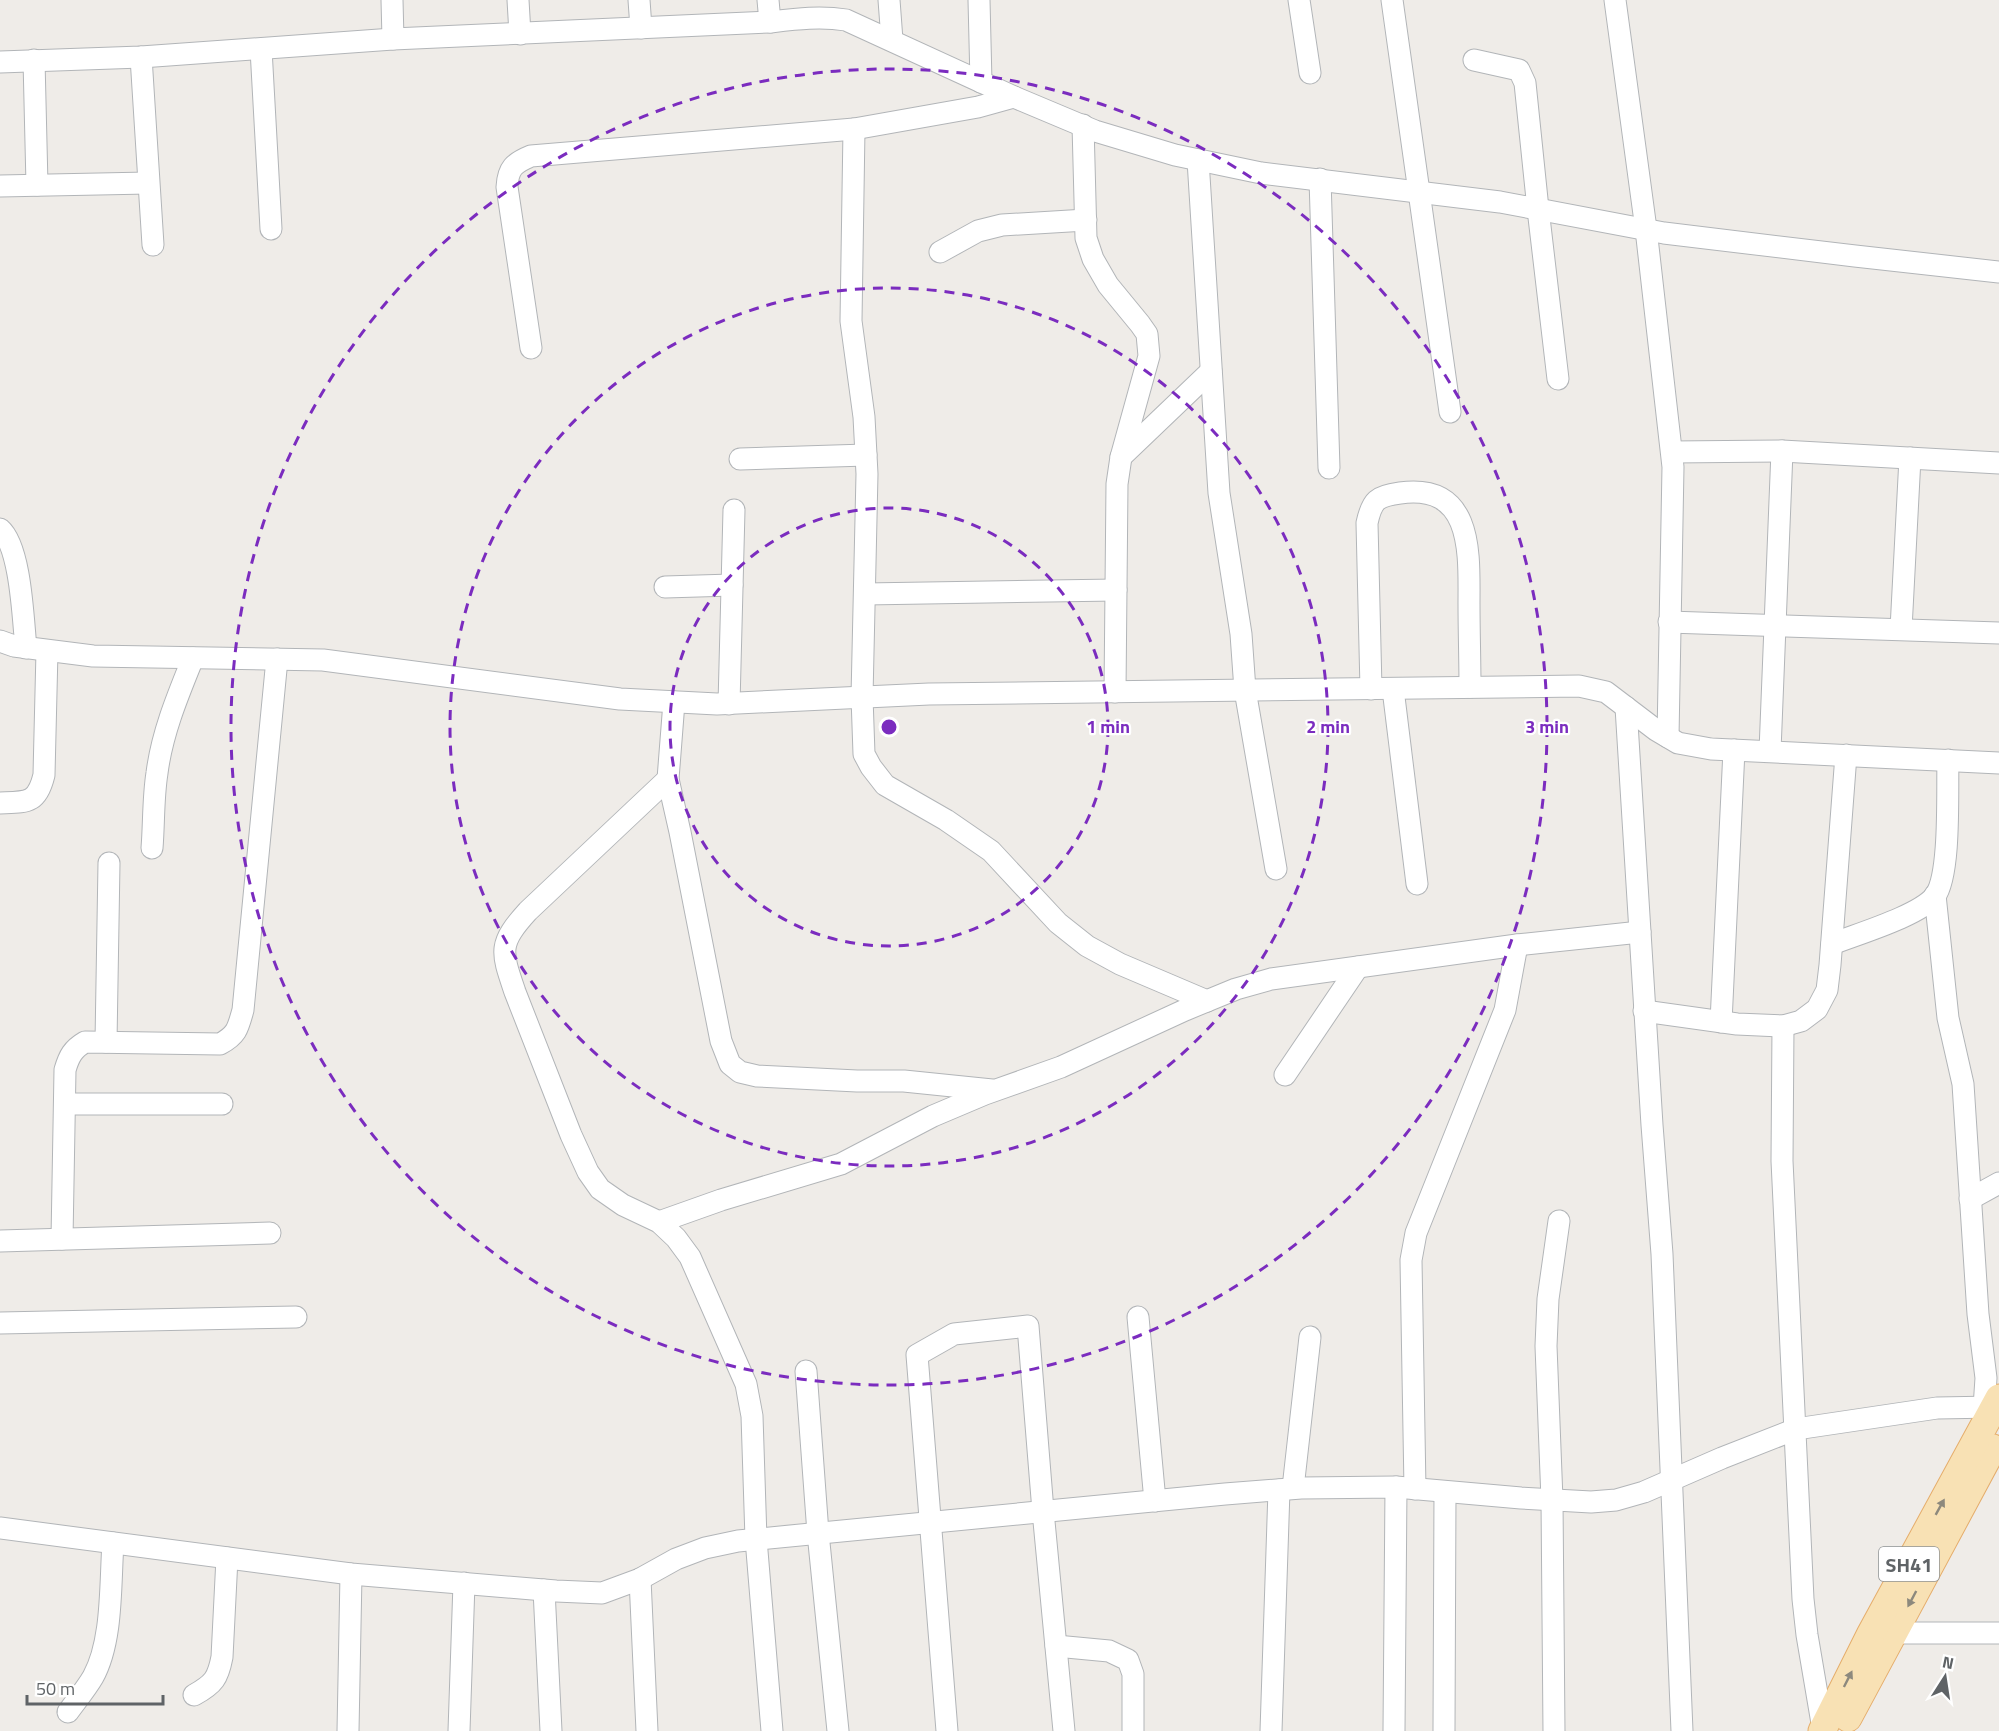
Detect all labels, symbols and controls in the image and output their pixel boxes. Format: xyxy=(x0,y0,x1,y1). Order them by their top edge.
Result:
text: 1 min xyxy=(1086,713,1130,740)
text: 2 min xyxy=(1306,713,1350,740)
text: 3 min xyxy=(1525,713,1569,740)
centre of rings xyxy=(879,717,899,737)
one-way arrow xyxy=(1935,1498,1945,1515)
road number: SH41 xyxy=(1879,1547,1939,1581)
one-way arrow xyxy=(1907,1591,1917,1608)
north arrow xyxy=(1915,1647,1975,1707)
text: N xyxy=(1940,1649,1956,1675)
scale bar xyxy=(27,1668,164,1706)
one-way arrow xyxy=(1843,1670,1853,1687)
text: 50 m xyxy=(36,1675,75,1702)

